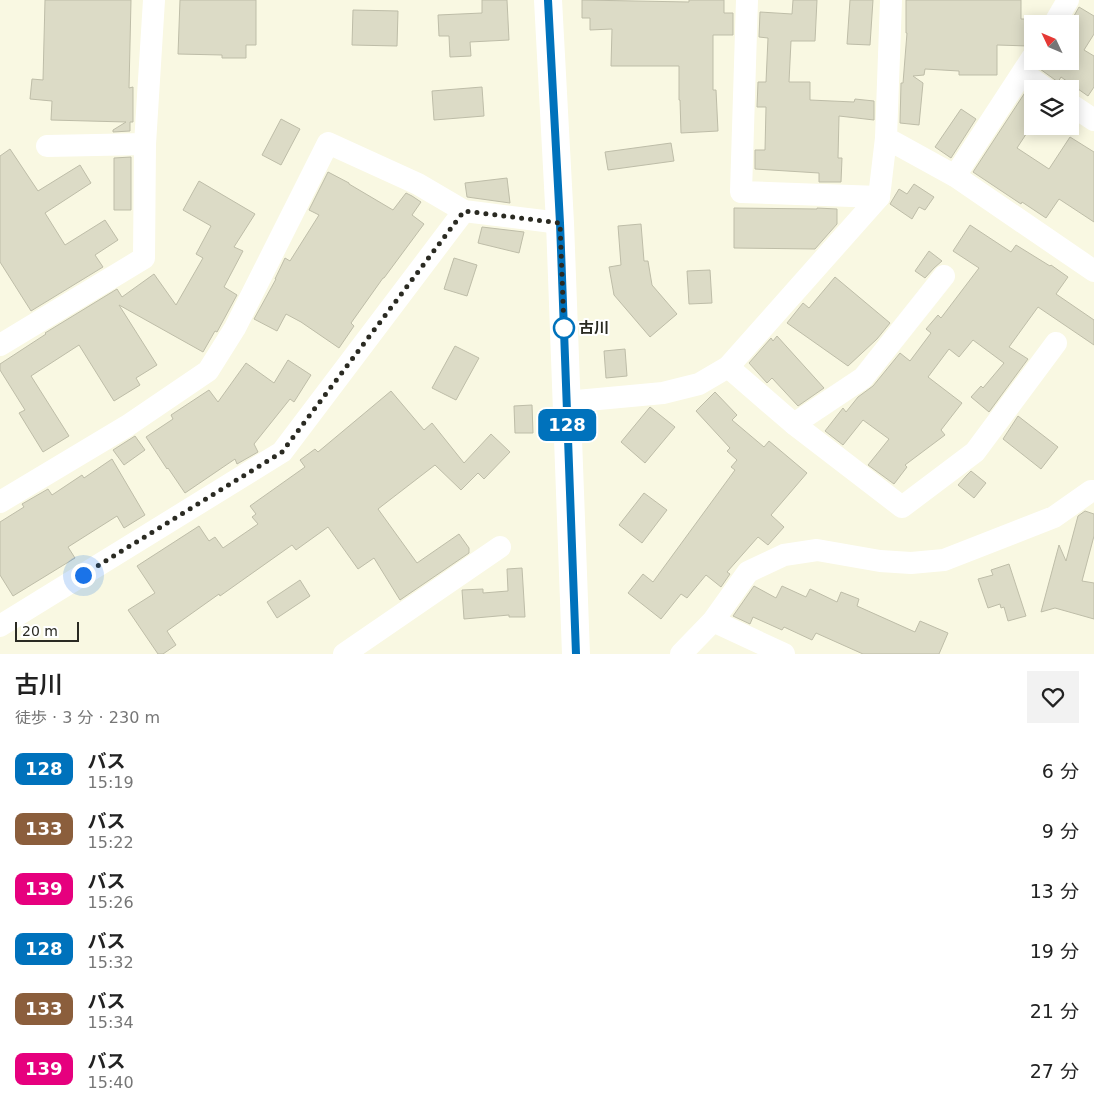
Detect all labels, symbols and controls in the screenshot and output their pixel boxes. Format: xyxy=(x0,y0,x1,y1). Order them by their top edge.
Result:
north arrow xyxy=(1024,15,1079,70)
map controls xyxy=(1024,15,1079,135)
button: layers xyxy=(1024,80,1079,135)
marker: 古川 xyxy=(553,317,575,339)
place label: 古川 xyxy=(579,319,609,337)
line badge: 128 xyxy=(538,409,596,441)
text: 128 xyxy=(548,414,586,435)
your location xyxy=(71,563,96,588)
scale bar xyxy=(15,619,79,642)
text: 20 m xyxy=(22,623,58,639)
text: 古川 xyxy=(15,671,63,699)
button: heart xyxy=(1027,671,1079,723)
text: 徒歩 · 3 分 · 230 m xyxy=(15,708,160,727)
text: バス xyxy=(88,750,126,772)
text: 128 xyxy=(25,758,63,779)
text: 6 分 xyxy=(1042,760,1079,782)
text: 15:19 xyxy=(88,773,134,792)
text: バス xyxy=(88,810,126,832)
text: 133 xyxy=(25,818,63,839)
text: 9 分 xyxy=(1042,820,1079,842)
text: 15:22 xyxy=(88,833,134,852)
text: バス xyxy=(88,870,126,892)
text: 139 xyxy=(25,878,63,899)
text: 13 分 xyxy=(1030,880,1079,902)
text: 15:26 xyxy=(88,893,134,912)
text: バス xyxy=(88,930,126,952)
text: 128 xyxy=(25,938,63,959)
text: 19 分 xyxy=(1030,940,1079,962)
text: 15:32 xyxy=(88,953,134,972)
text: バス xyxy=(88,990,126,1012)
text: 133 xyxy=(25,998,63,1019)
text: 21 分 xyxy=(1030,1000,1079,1022)
text: 15:34 xyxy=(88,1013,134,1032)
text: バス xyxy=(88,1050,126,1072)
text: 139 xyxy=(25,1058,63,1079)
text: 27 分 xyxy=(1030,1060,1079,1082)
text: 15:40 xyxy=(88,1073,134,1092)

